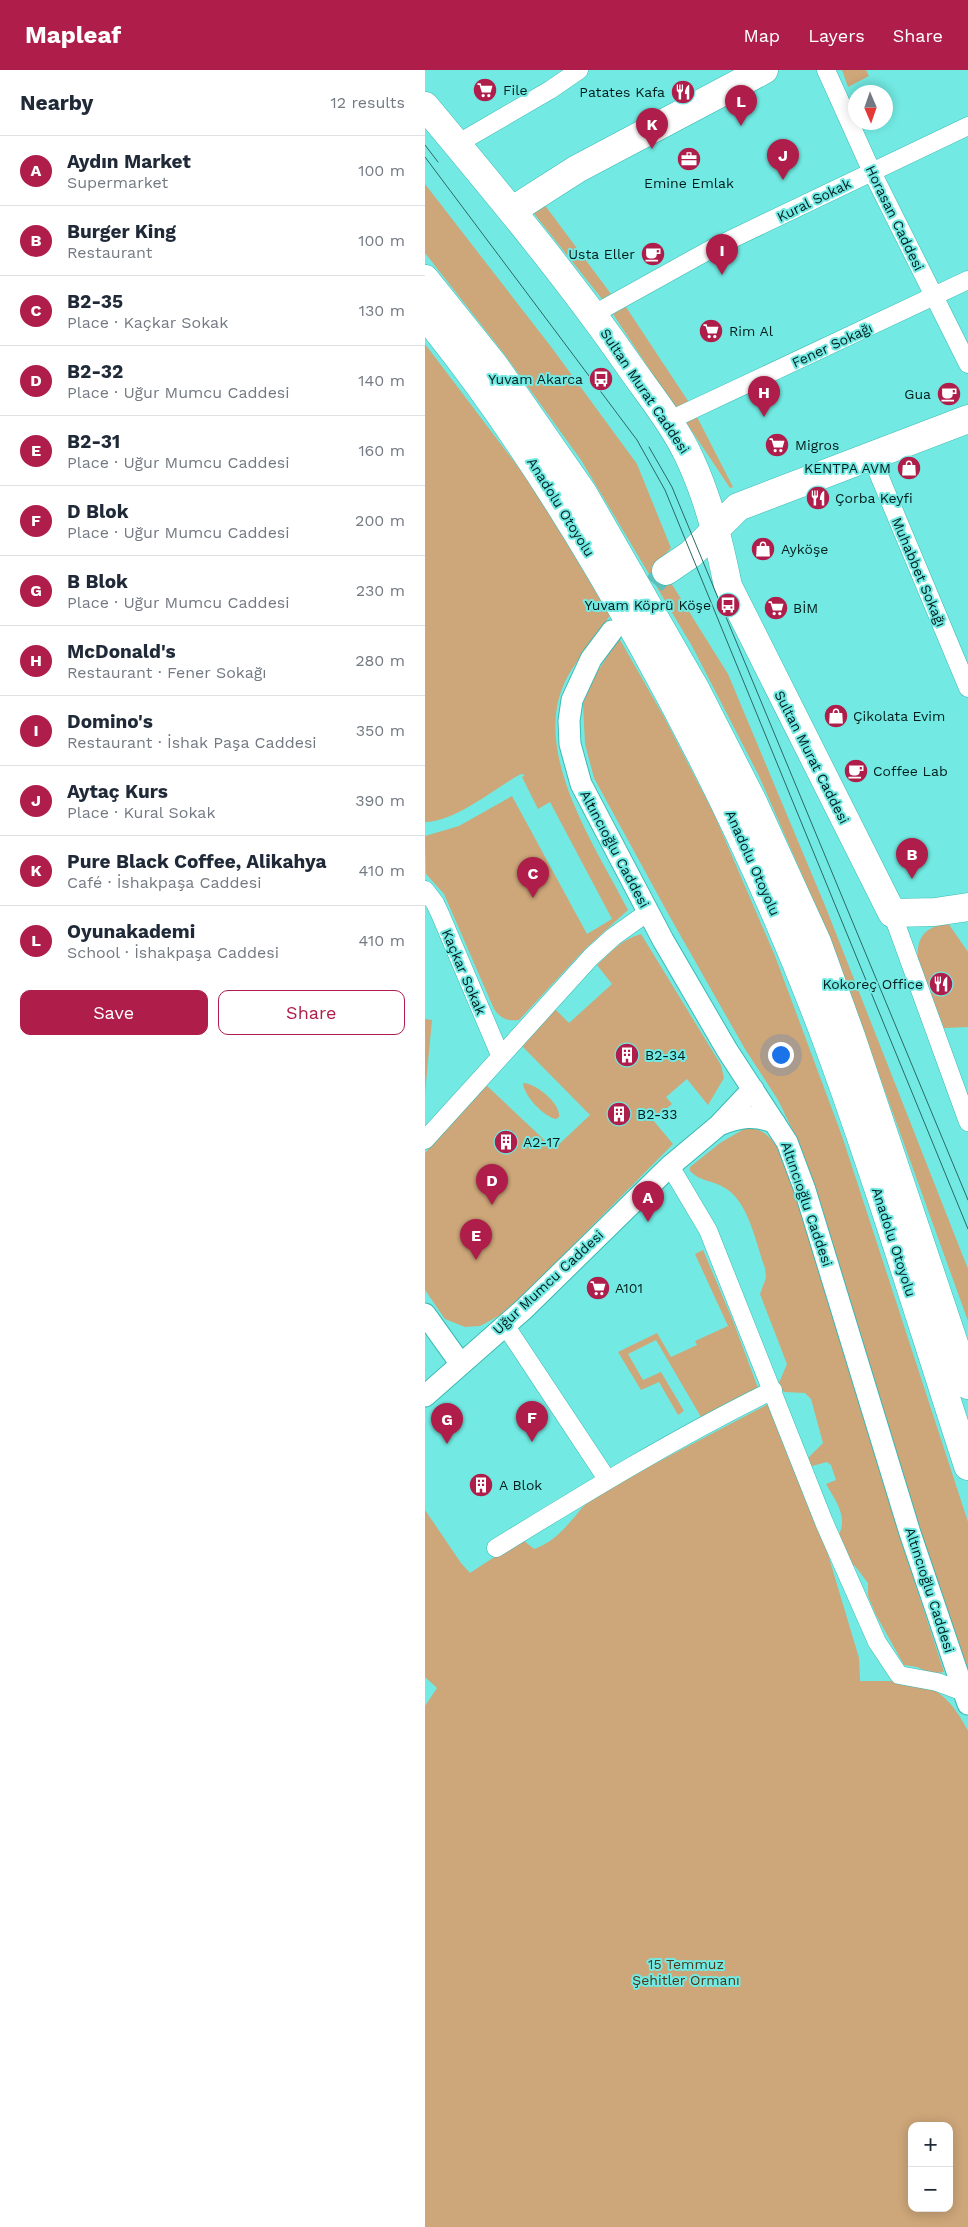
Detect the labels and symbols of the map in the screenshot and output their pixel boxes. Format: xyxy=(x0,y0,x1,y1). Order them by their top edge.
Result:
supermarket icon: File xyxy=(472,77,498,103)
restaurant icon: Patates Kafa xyxy=(670,79,696,105)
place label: File xyxy=(503,82,528,98)
place label: Patates Kafa xyxy=(579,84,665,100)
pin: L xyxy=(725,85,757,126)
north arrow xyxy=(848,85,893,130)
pin: K xyxy=(636,108,668,149)
pin: J xyxy=(767,139,799,180)
office icon: Emine Emlak xyxy=(676,146,702,172)
street label: Horasan Caddesi xyxy=(863,163,927,273)
place label: Emine Emlak xyxy=(644,175,734,191)
street label: Kural Sokak xyxy=(774,175,854,225)
pin: I xyxy=(706,234,738,275)
cafe icon: Usta Eller xyxy=(640,241,666,267)
place label: Usta Eller xyxy=(568,246,635,262)
supermarket icon: Rim Al xyxy=(698,318,724,344)
street label: Fener Sokağı xyxy=(789,319,875,371)
place label: Rim Al xyxy=(729,323,774,339)
street label: Sultan Murat Caddesi xyxy=(597,325,693,457)
bus stop icon: Yuvam Akarca xyxy=(588,366,614,392)
place label: Yuvam Akarca xyxy=(488,371,583,387)
pin: H xyxy=(748,376,780,417)
cafe icon: Gua xyxy=(936,381,962,407)
place label: Gua xyxy=(904,386,931,402)
supermarket icon: Migros xyxy=(764,432,790,458)
place label: Migros xyxy=(795,437,839,453)
street label: Anadolu Otoyolu xyxy=(524,455,598,559)
shop icon: KENTPA AVM xyxy=(896,455,922,481)
place label: KENTPA AVM xyxy=(804,460,891,476)
restaurant icon: Çorba Keyfi xyxy=(805,485,831,511)
place label: Çorba Keyfi xyxy=(835,490,913,506)
street label: Muhabbet Sokağı xyxy=(889,515,949,629)
shop icon: Ayköşe xyxy=(750,536,776,562)
place label: Ayköşe xyxy=(781,541,828,557)
bus stop icon: Yuvam Köprü Köşe xyxy=(715,592,741,618)
supermarket icon: BİM xyxy=(763,595,789,621)
place label: Yuvam Köprü Köşe xyxy=(585,597,711,613)
place label: BİM xyxy=(793,600,818,616)
street label: Sultan Murat Caddesi xyxy=(771,688,853,826)
shop icon: Çikolata Evim xyxy=(823,703,849,729)
place label: Çikolata Evim xyxy=(853,708,945,724)
cafe icon: Coffee Lab xyxy=(843,758,869,784)
place label: Coffee Lab xyxy=(873,763,948,779)
street label: Altıncıoğlu Caddesi xyxy=(577,787,653,911)
street label: Anadolu Otoyolu xyxy=(723,808,783,918)
pin: B xyxy=(896,838,928,879)
pin: C xyxy=(517,857,549,898)
street label: Kaçkar Sokak xyxy=(439,927,489,1017)
restaurant icon: Kokoreç Office xyxy=(928,971,954,997)
place label: Kokoreç Office xyxy=(823,976,923,992)
building icon: B2-34 xyxy=(614,1042,640,1068)
your location xyxy=(768,1042,794,1068)
place label: B2-34 xyxy=(645,1047,686,1063)
building icon: B2-33 xyxy=(606,1101,632,1127)
place label: B2-33 xyxy=(637,1106,677,1122)
building icon: A2-17 xyxy=(493,1129,519,1155)
place label: A2-17 xyxy=(523,1134,560,1150)
street label: Altıncıoğlu Caddesi xyxy=(778,1140,836,1268)
pin: D xyxy=(476,1164,508,1205)
pin: A xyxy=(632,1181,664,1222)
street label: Anadolu Otoyolu xyxy=(869,1185,919,1299)
pin: E xyxy=(460,1219,492,1260)
street label: Uğur Mumcu Caddesi xyxy=(489,1227,607,1337)
supermarket icon: A101 xyxy=(585,1275,611,1301)
place label: A101 xyxy=(615,1280,643,1296)
pin: F xyxy=(516,1401,548,1442)
pin: G xyxy=(431,1403,463,1444)
building icon: A Blok xyxy=(468,1472,494,1498)
place label: A Blok xyxy=(499,1477,542,1493)
street label: Altıncıoğlu Caddesi xyxy=(902,1525,958,1655)
park label: 15 Temmuz Şehitler Ormanı xyxy=(632,1956,740,1988)

